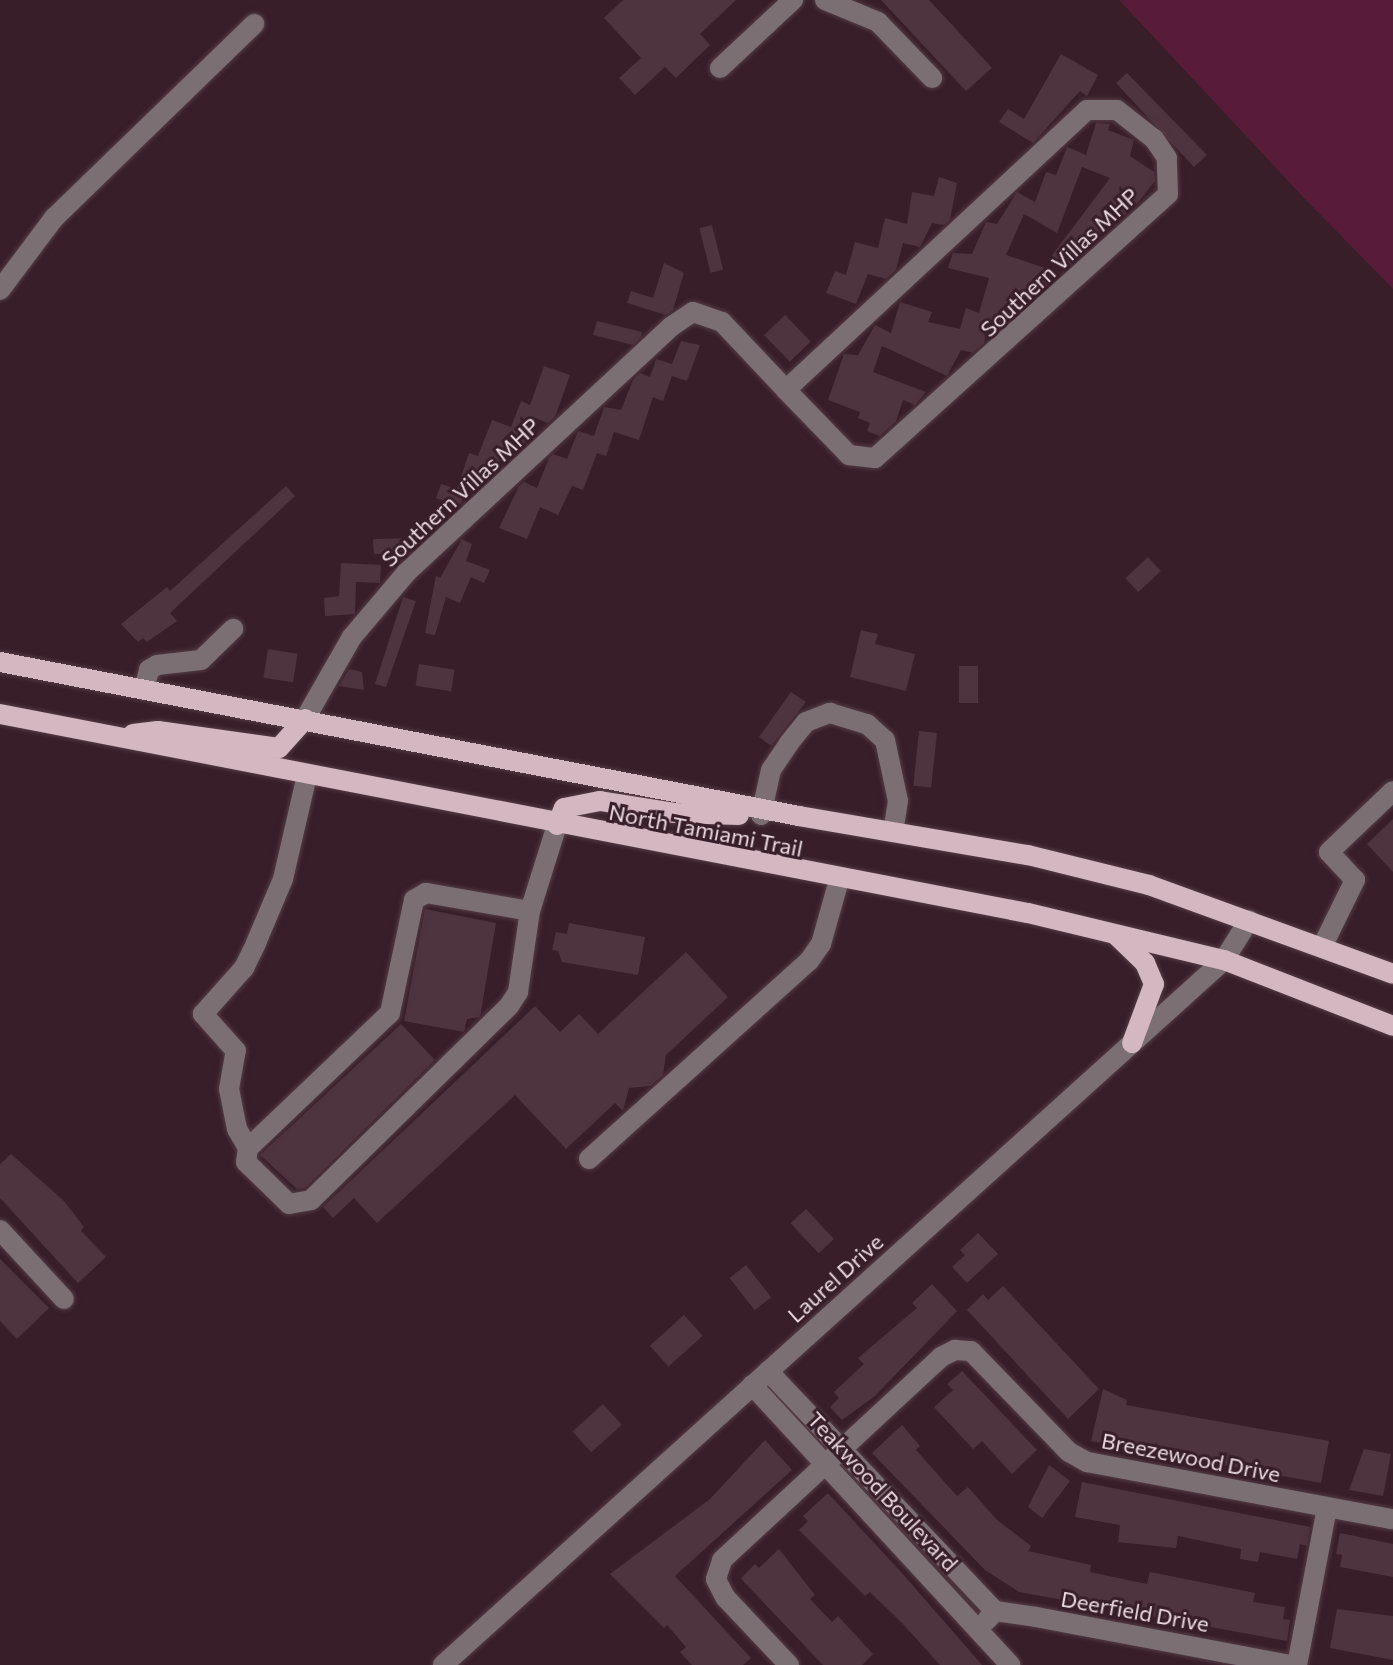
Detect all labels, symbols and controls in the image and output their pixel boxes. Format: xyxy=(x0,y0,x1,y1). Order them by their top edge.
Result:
street label: Southern Villas MHP xyxy=(975,182,1143,342)
street label: Southern Villas MHP xyxy=(376,412,544,572)
street label: North Tamiami Trail xyxy=(607,798,805,862)
street label: Laurel Drive xyxy=(782,1228,888,1328)
street label: Teakwood Boulevard xyxy=(802,1406,964,1576)
street label: Breezewood Drive xyxy=(1099,1427,1283,1487)
street label: Deerfield Drive xyxy=(1059,1585,1211,1637)

